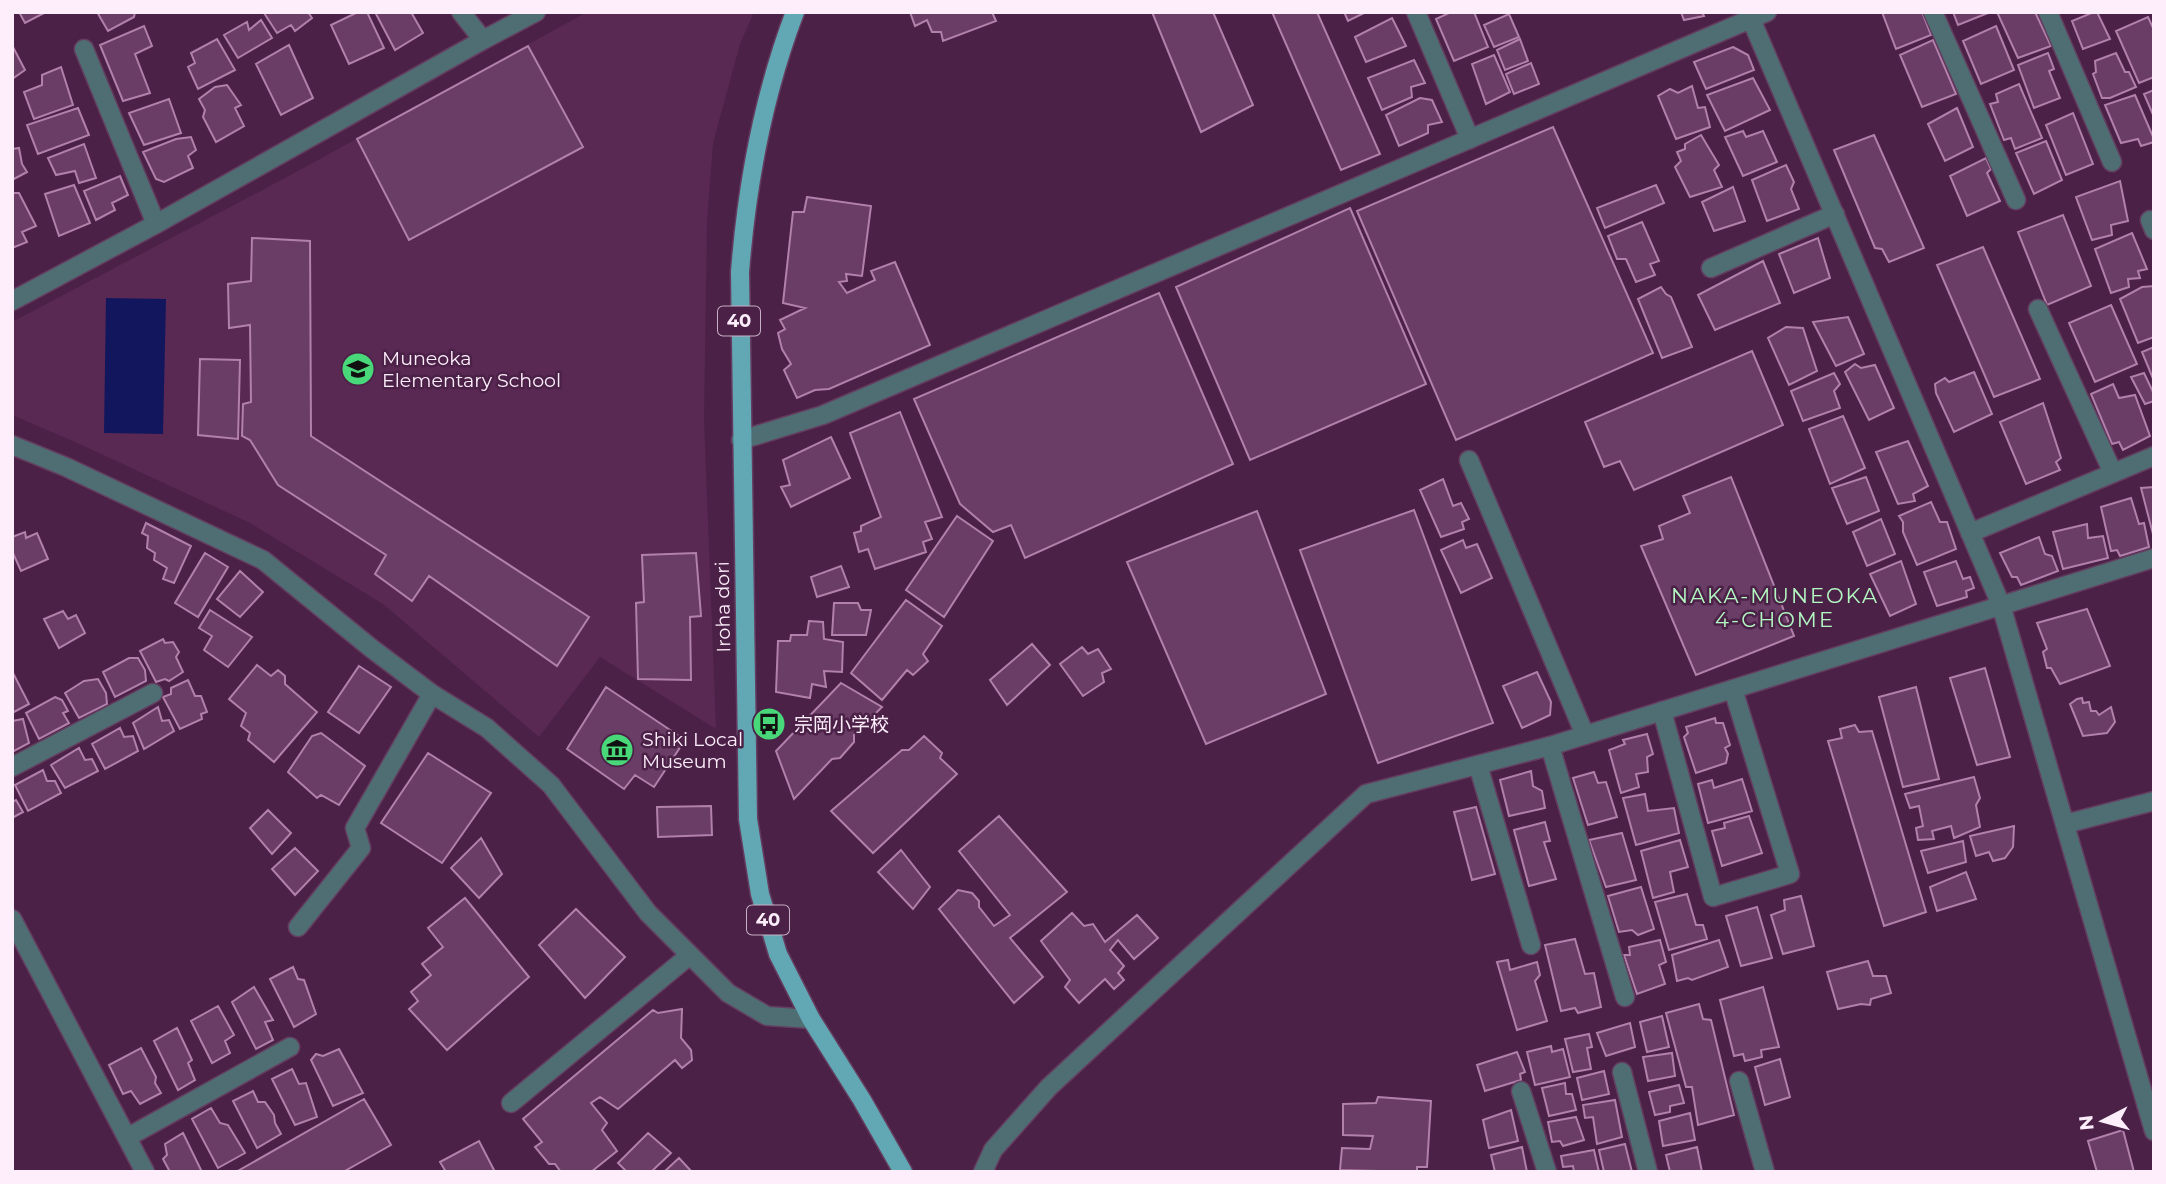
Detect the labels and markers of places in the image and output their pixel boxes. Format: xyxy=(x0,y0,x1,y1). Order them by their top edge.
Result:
place label: Muneoka Elementary School xyxy=(382,347,561,392)
school or university icon: Muneoka Elementary School xyxy=(339,350,377,388)
bus stop icon: 宗岡小学校 xyxy=(750,705,788,743)
place label: 宗岡小学校 xyxy=(794,713,889,736)
place label: Shiki Local Museum xyxy=(642,728,743,773)
museum icon: Shiki Local Museum xyxy=(598,731,636,769)

